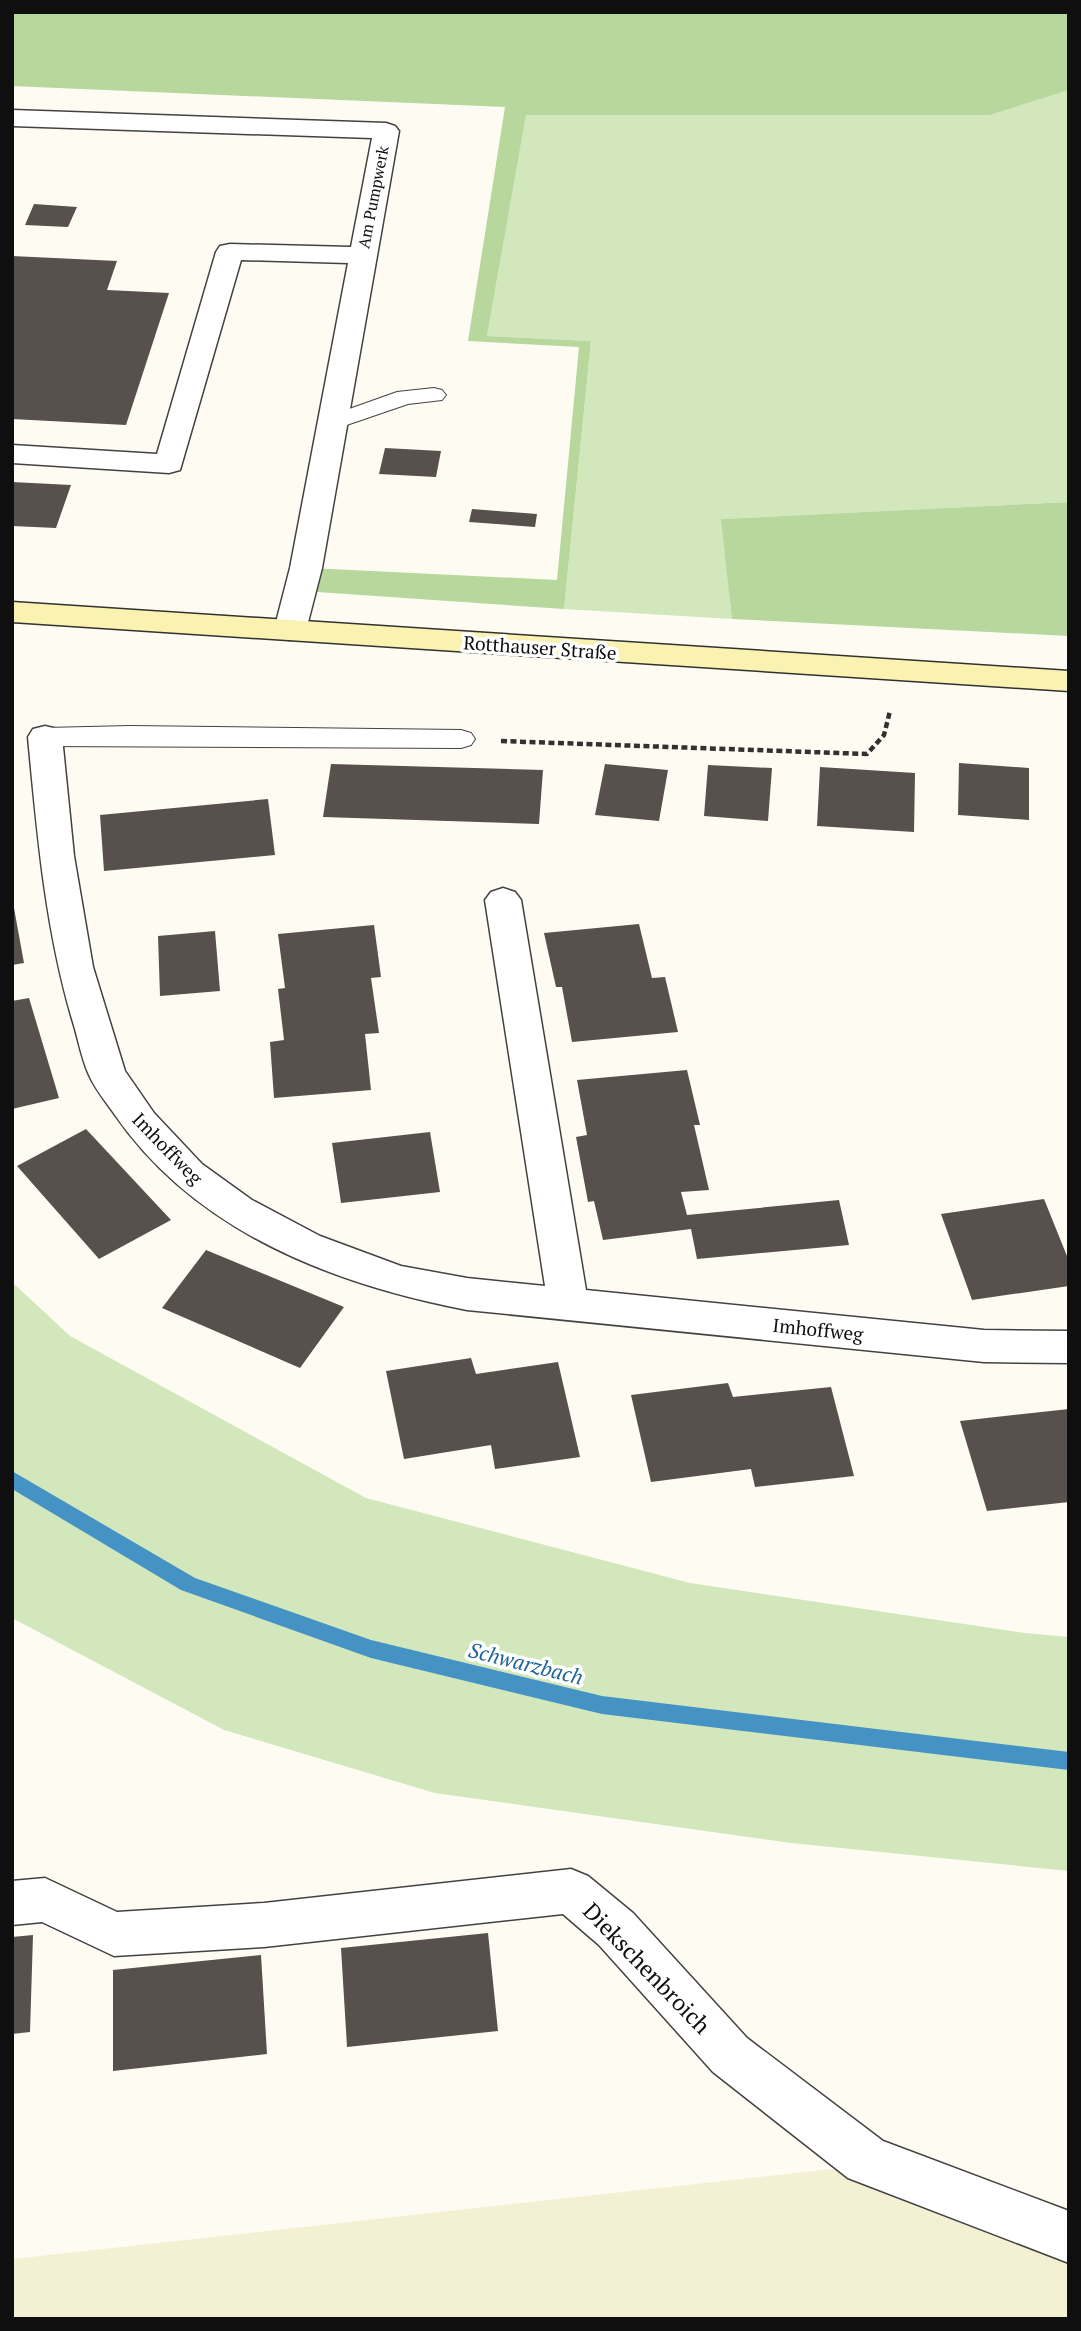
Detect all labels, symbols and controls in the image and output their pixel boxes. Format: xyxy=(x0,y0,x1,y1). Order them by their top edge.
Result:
street label: Am Pumpwerk xyxy=(352,143,394,250)
street label: Rotthauser Straße xyxy=(463,629,617,665)
street label: Imhoffweg xyxy=(127,1107,209,1190)
street label: Imhoffweg xyxy=(771,1312,866,1346)
water label: Schwarzbach xyxy=(466,1635,586,1691)
street label: Diekschenbroich xyxy=(576,1896,718,2041)

